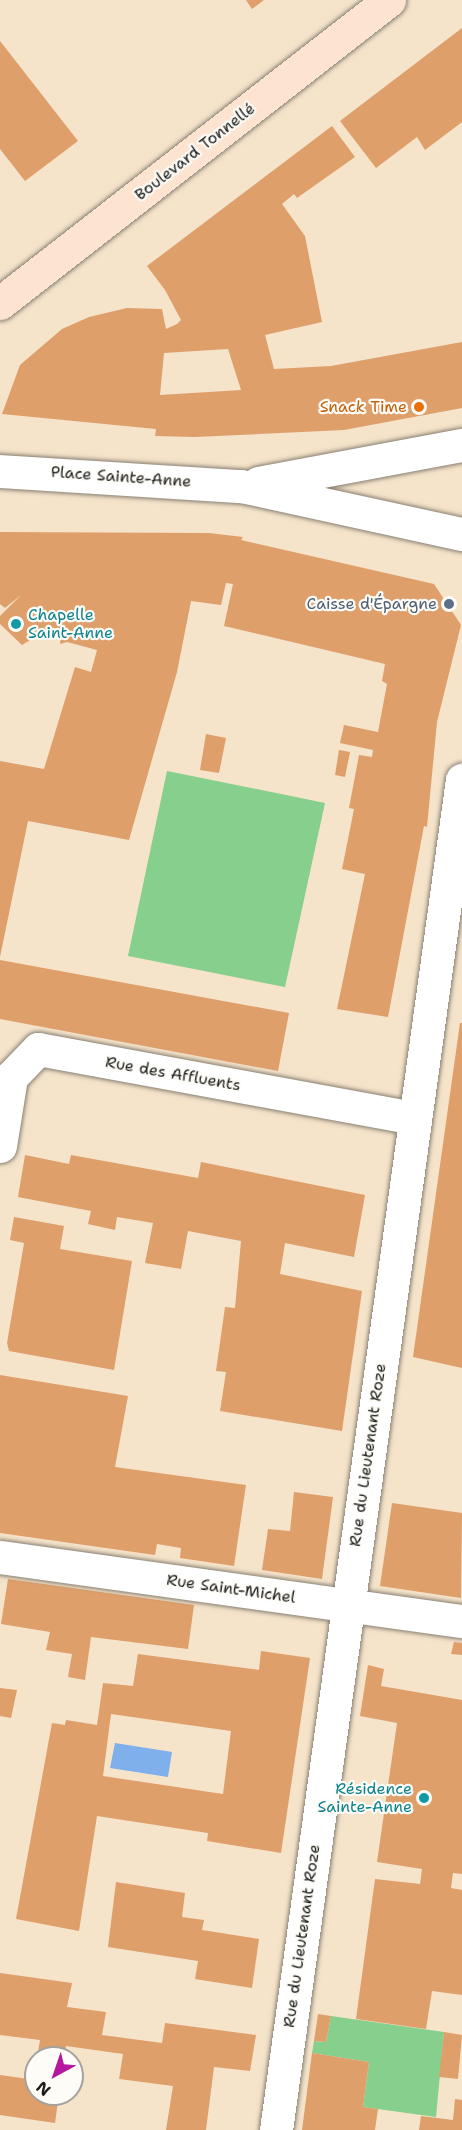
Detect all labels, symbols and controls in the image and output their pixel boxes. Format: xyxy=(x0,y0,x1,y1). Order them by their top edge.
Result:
street label: Boulevard Tonnellé xyxy=(131,99,259,205)
place label: Snack Time xyxy=(320,397,407,417)
marker: Snack Time xyxy=(412,400,426,414)
street label: Place Sainte-Anne xyxy=(50,463,192,491)
place label: Caisse d'Épargne xyxy=(307,594,437,614)
marker: Caisse d'Épargne xyxy=(442,597,456,611)
place label: Chapelle Saint-Anne xyxy=(28,605,113,643)
marker: Chapelle Saint-Anne xyxy=(9,617,23,631)
street label: Rue des Affluents xyxy=(104,1053,242,1095)
street label: Rue du Lieutenant Roze xyxy=(346,1362,390,1548)
street label: Rue Saint-Michel xyxy=(165,1570,297,1608)
place label: Résidence Sainte-Anne xyxy=(317,1779,412,1817)
marker: Résidence Sainte-Anne xyxy=(417,1791,431,1805)
street label: Rue du Lieutenant Roze xyxy=(280,1843,324,2029)
north arrow xyxy=(24,2046,84,2106)
text: N xyxy=(32,2077,55,2101)

